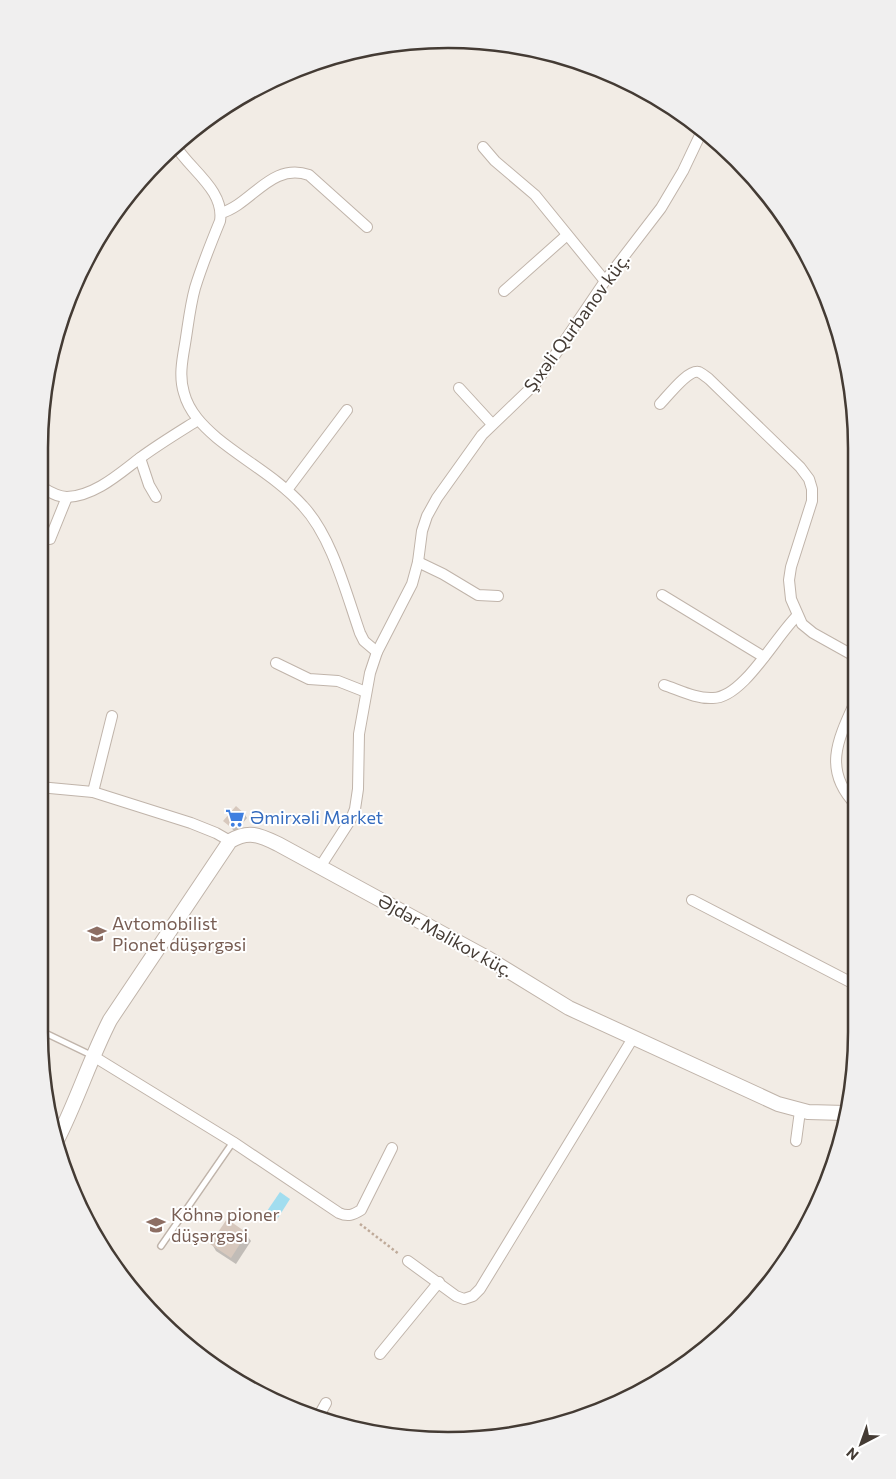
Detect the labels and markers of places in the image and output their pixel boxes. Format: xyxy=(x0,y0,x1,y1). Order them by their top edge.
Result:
place label: Əmirxəli Market xyxy=(250,806,383,828)
supermarket icon: Əmirxəli Market xyxy=(224,807,246,829)
place label: Avtomobilist Pionet düşərgəsi xyxy=(112,912,246,955)
school or university icon: Avtomobilist Pionet düşərgəsi xyxy=(86,923,108,945)
place label: Köhnə pioner düşərgəsi xyxy=(171,1203,280,1246)
school or university icon: Köhnə pioner düşərgəsi xyxy=(145,1214,167,1236)

